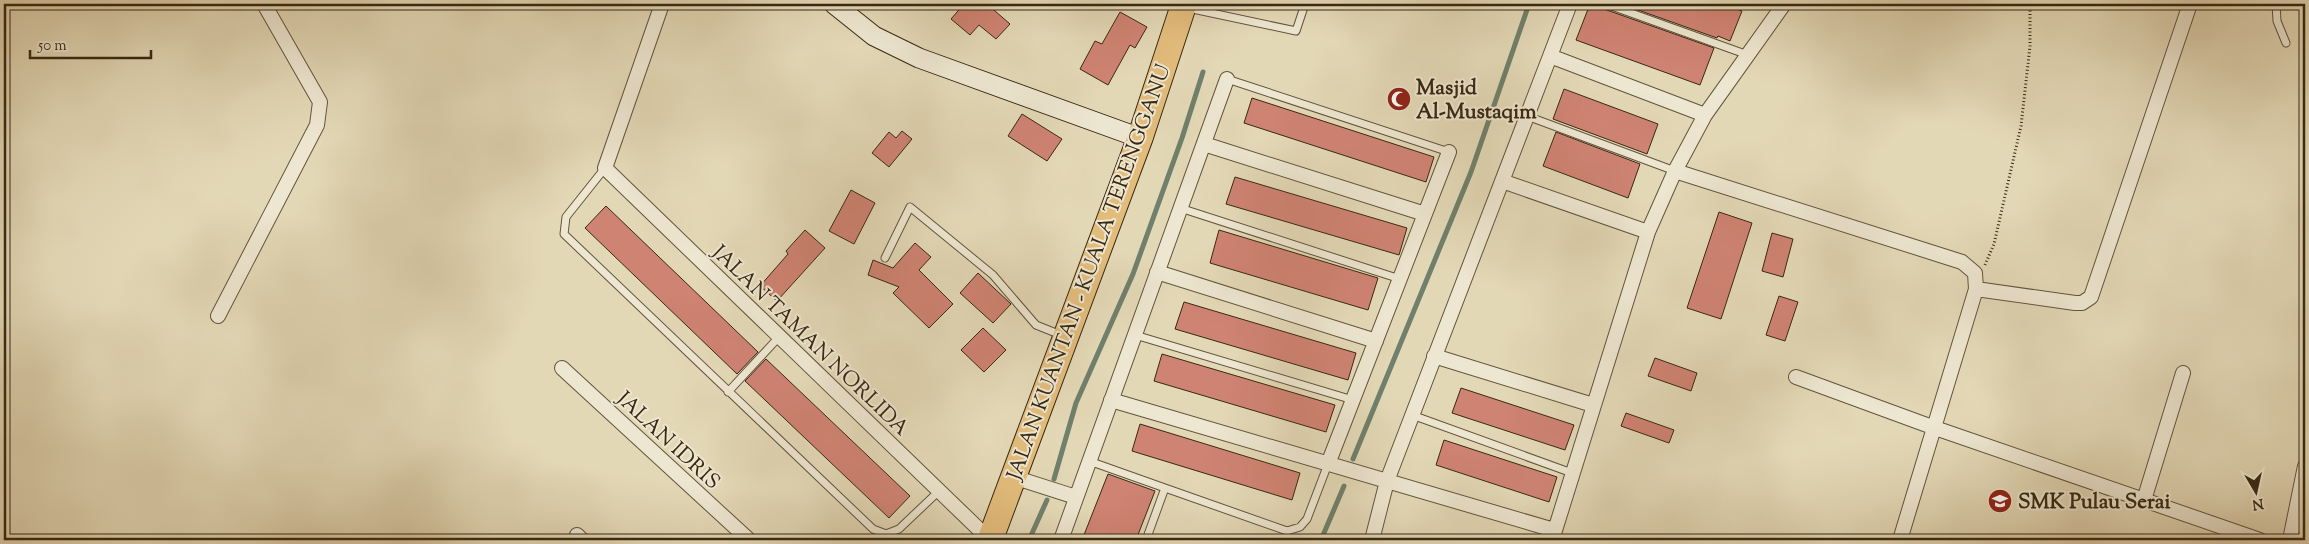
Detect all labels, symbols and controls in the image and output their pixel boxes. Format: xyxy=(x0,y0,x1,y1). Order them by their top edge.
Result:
scale bar xyxy=(30,28,151,60)
text: 50 m xyxy=(37,36,67,57)
street label: JALAN KUANTAN - KUALA TERENGGANU xyxy=(1000,61,1179,486)
place label: Masjid Al-Mustaqim xyxy=(1416,74,1537,128)
mosque icon: Masjid Al-Mustaqim xyxy=(1386,86,1412,112)
street label: JALAN TAMAN NORLIDA xyxy=(704,238,915,444)
street label: JALAN IDRIS xyxy=(608,385,726,497)
north arrow xyxy=(2232,466,2282,516)
school or university icon: SMK Pulau Serai xyxy=(1987,488,2013,514)
place label: SMK Pulau Serai xyxy=(2018,488,2171,518)
text: N xyxy=(2251,492,2265,514)

